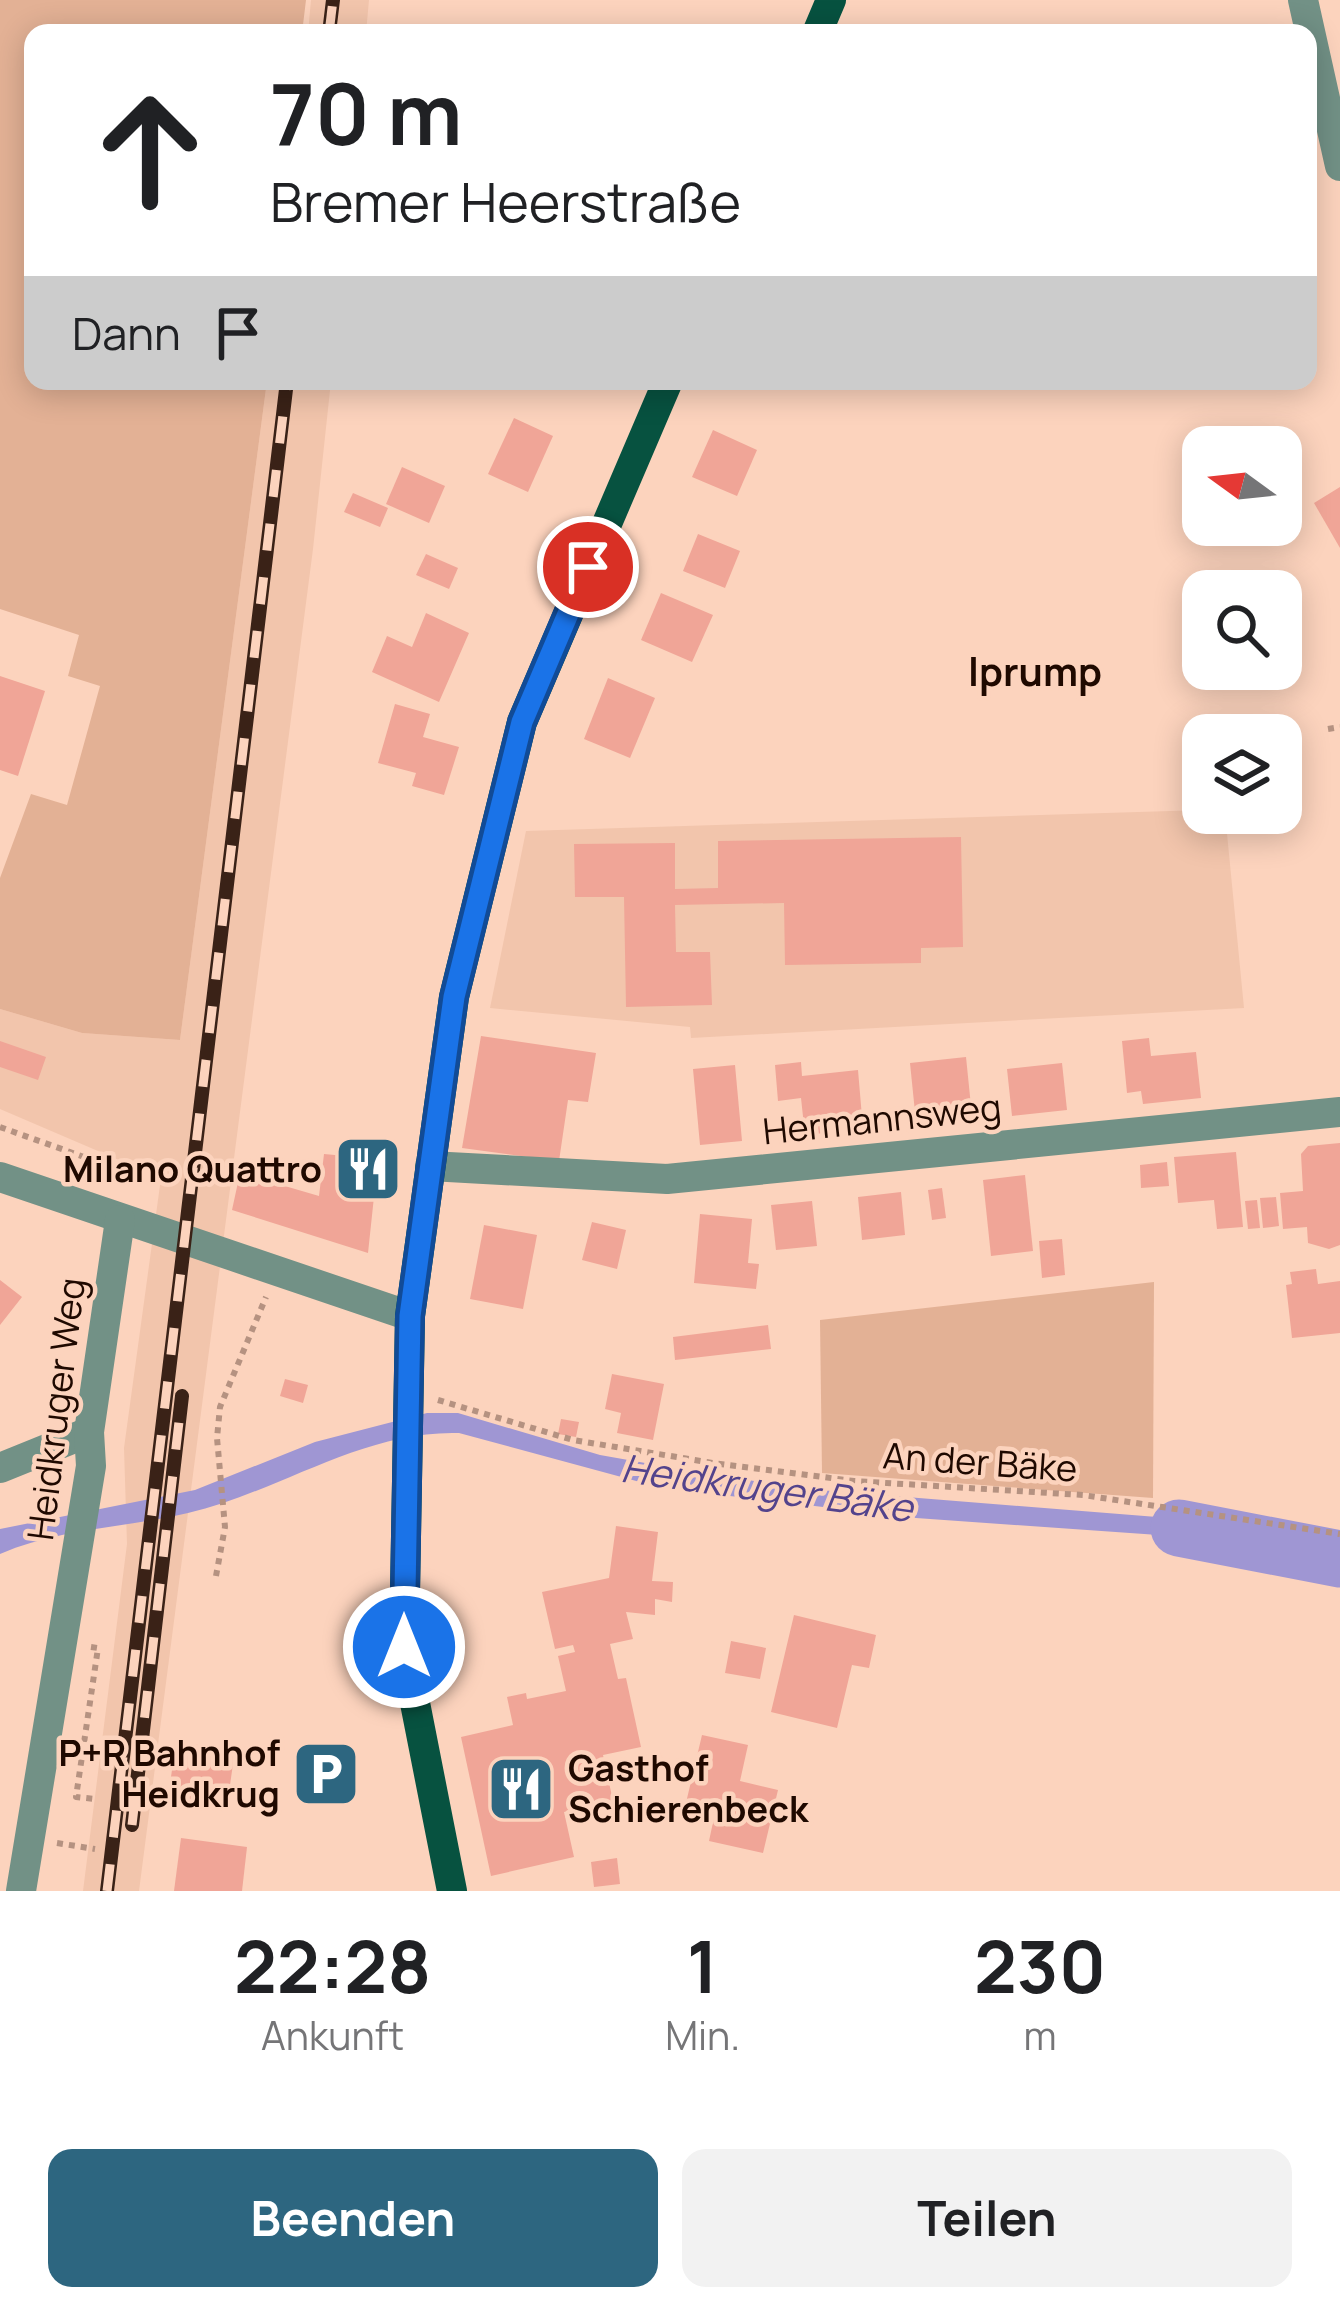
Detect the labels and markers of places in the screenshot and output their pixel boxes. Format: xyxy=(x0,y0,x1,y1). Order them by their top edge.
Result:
pin xyxy=(537,516,639,618)
restaurant icon: Milano Quattro xyxy=(333,1134,403,1204)
place label: Milano Quattro xyxy=(63,1144,322,1193)
place label: P+R Bahnhof Heidkrug xyxy=(59,1728,280,1818)
parking icon: P+R Bahnhof Heidkrug xyxy=(291,1739,361,1809)
place label: Gasthof Schierenbeck xyxy=(568,1743,810,1833)
restaurant icon: Gasthof Schierenbeck xyxy=(486,1754,556,1824)

